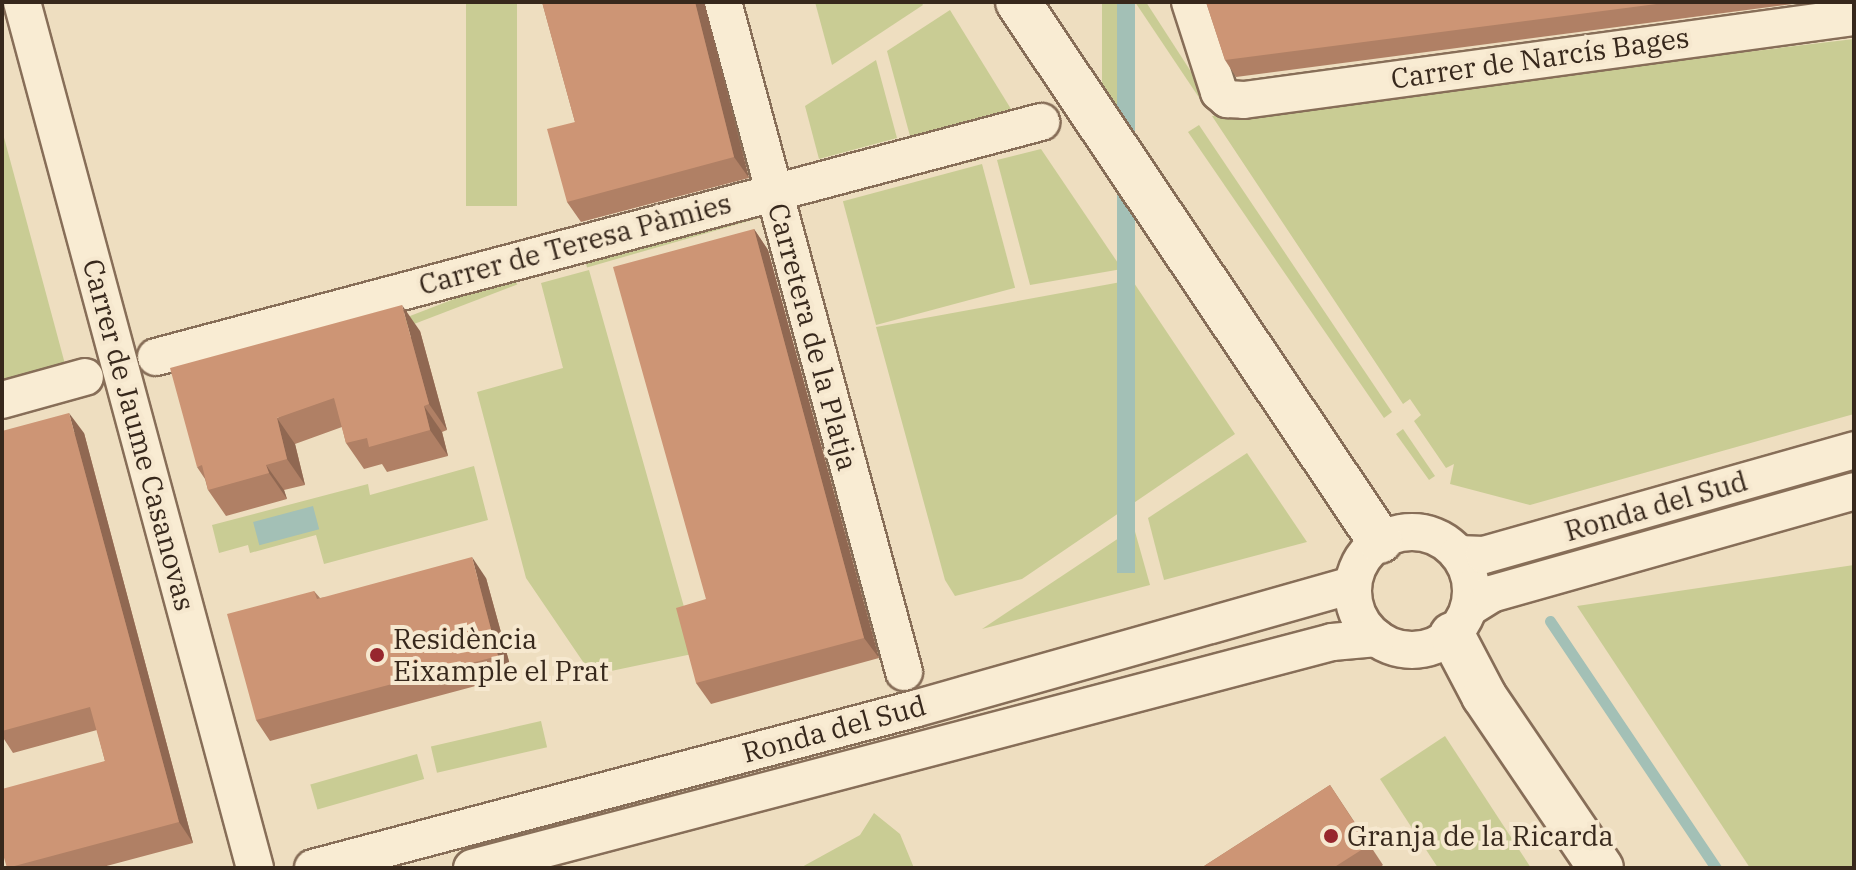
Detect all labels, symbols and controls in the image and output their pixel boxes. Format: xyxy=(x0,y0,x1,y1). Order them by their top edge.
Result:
street label: Carrer de Narcís Bages xyxy=(1389,20,1691,96)
street label: Carrer de Teresa Pàmies xyxy=(415,186,735,302)
street label: Carretera de la Platja xyxy=(761,200,865,474)
street label: Carrer de Jaume Casanovas xyxy=(76,255,202,615)
street label: Ronda del Sud xyxy=(1561,464,1751,548)
place label: Residència Eixample el Prat xyxy=(393,622,609,688)
marker: Residència Eixample el Prat xyxy=(368,646,386,664)
street label: Ronda del Sud xyxy=(739,688,929,770)
place label: Granja de la Ricarda xyxy=(1347,819,1614,853)
marker: Granja de la Ricarda xyxy=(1322,827,1340,845)

